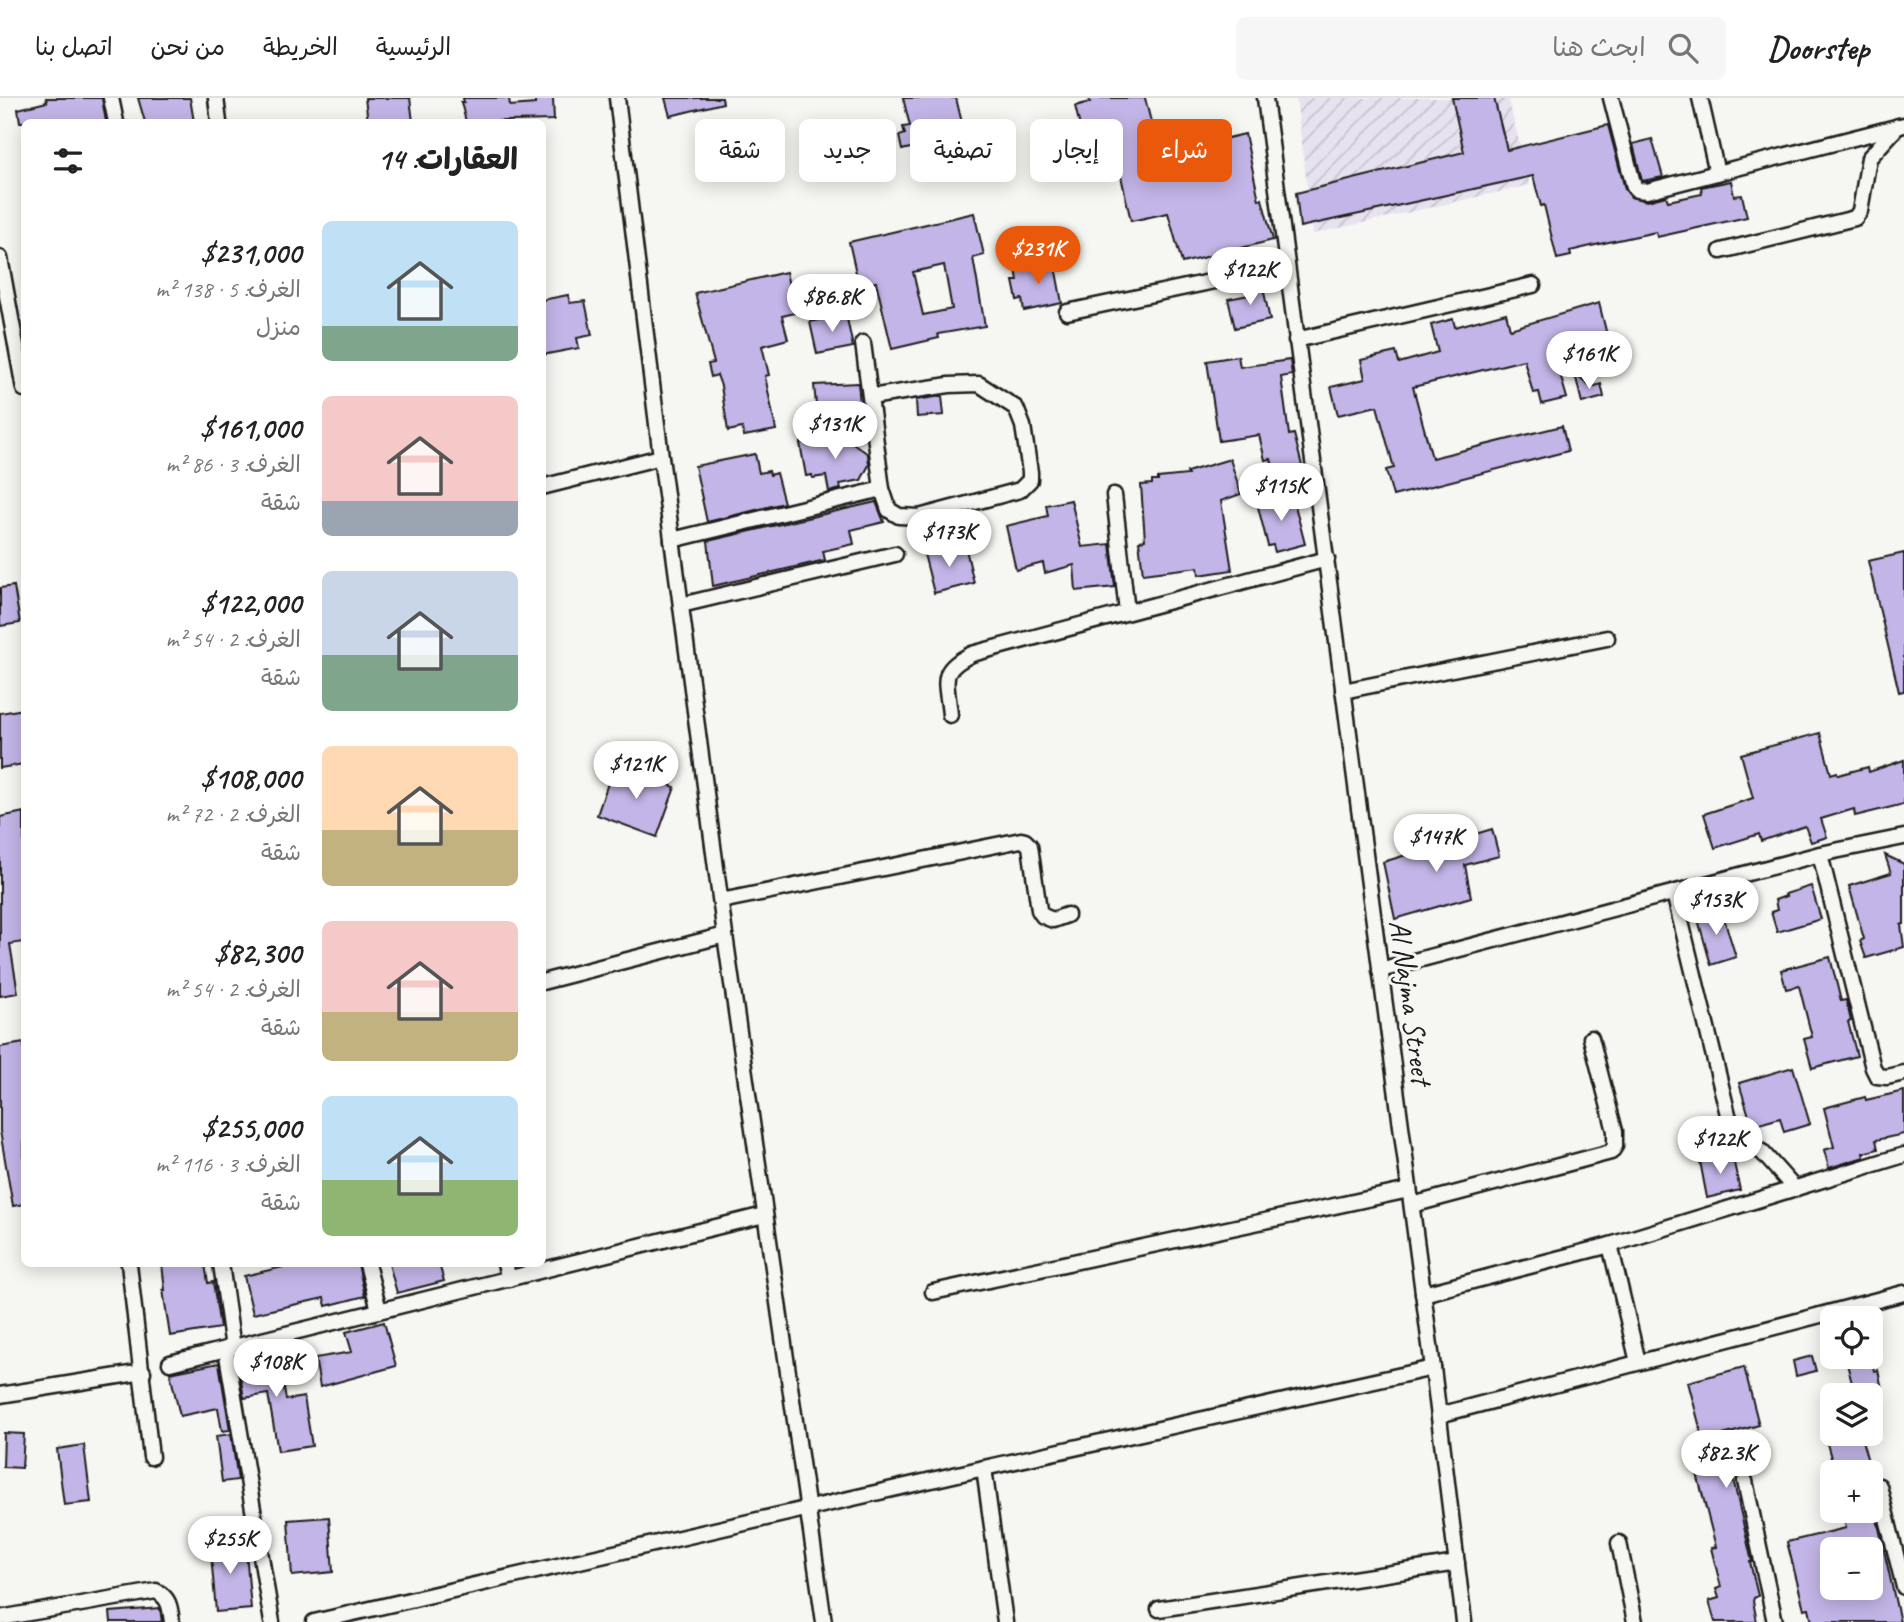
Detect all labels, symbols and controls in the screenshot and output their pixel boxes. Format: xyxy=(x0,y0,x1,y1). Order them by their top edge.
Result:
search box xyxy=(1236,17,1726,80)
text: Doorstep xyxy=(1768,27,1869,69)
icon: search xyxy=(1664,29,1702,67)
text: ابحث هنا xyxy=(1552,31,1646,64)
text: اتصل بنا xyxy=(35,32,113,62)
text: من نحن xyxy=(151,32,225,62)
text: الخريطة xyxy=(263,32,338,62)
text: الرئيسية xyxy=(376,32,451,62)
chip: شقة xyxy=(695,119,785,182)
chip: جديد xyxy=(799,119,896,182)
chip: تصفية xyxy=(910,119,1016,182)
chip: إيجار xyxy=(1030,119,1123,182)
chip: شراء xyxy=(1137,119,1232,182)
text: العقارات: 14 xyxy=(377,140,518,178)
icon: filters xyxy=(49,142,87,180)
pin: $231K xyxy=(989,226,1087,286)
text: $231,000 xyxy=(201,234,301,272)
text: $231K xyxy=(1011,234,1065,263)
pin: $122K xyxy=(1201,248,1299,307)
icon: home xyxy=(378,249,462,333)
text: $122K xyxy=(1223,255,1277,284)
pin: $86.8K xyxy=(775,274,889,334)
text: الغرف: 5 · 138 m² xyxy=(155,275,301,304)
text: $86.8K xyxy=(803,282,861,311)
text: منزل xyxy=(256,313,301,342)
pin: $161K xyxy=(1540,331,1638,391)
text: $161K xyxy=(1562,339,1616,368)
pin: $131K xyxy=(786,402,884,461)
text: $161,000 xyxy=(200,409,301,447)
text: $131K xyxy=(808,409,862,438)
icon: home xyxy=(378,424,462,508)
text: الغرف: 3 · 86 m² xyxy=(166,450,301,479)
pin: $115K xyxy=(1232,464,1330,523)
text: $115K xyxy=(1255,471,1307,500)
text: شقة xyxy=(261,488,301,517)
pin: $173K xyxy=(900,510,998,569)
text: $173K xyxy=(923,517,976,546)
text: $122,000 xyxy=(201,584,301,622)
icon: home xyxy=(378,599,462,683)
text: الغرف: 2 · 54 m² xyxy=(166,625,301,654)
text: شقة xyxy=(261,663,301,692)
pin: $121K xyxy=(587,742,685,801)
text: $121K xyxy=(609,749,663,778)
text: $108,000 xyxy=(201,759,301,797)
icon: home xyxy=(378,774,462,858)
text: الغرف: 2 · 72 m² xyxy=(166,800,301,829)
pin: $147K xyxy=(1387,814,1485,874)
text: $147K xyxy=(1410,822,1463,851)
text: شقة xyxy=(261,838,301,867)
pin: $153K xyxy=(1667,878,1765,937)
text: $153K xyxy=(1690,885,1742,914)
street label: Al Najma Street xyxy=(1381,917,1442,1091)
text: $82,300 xyxy=(214,934,301,972)
icon: home xyxy=(378,949,462,1033)
text: الغرف: 2 · 54 m² xyxy=(166,975,301,1004)
text: شقة xyxy=(261,1013,301,1042)
text: $255,000 xyxy=(202,1109,301,1147)
pin: $122K xyxy=(1671,1116,1769,1176)
icon: home xyxy=(378,1124,462,1208)
text: $122K xyxy=(1693,1124,1747,1153)
text: الغرف: 3 · 116 m² xyxy=(155,1150,301,1179)
text: شقة xyxy=(261,1188,301,1217)
map controls xyxy=(1820,1306,1883,1600)
button: locate xyxy=(1820,1306,1883,1369)
pin: $108K xyxy=(227,1340,325,1399)
text: $108K xyxy=(249,1347,303,1376)
button: layers xyxy=(1820,1383,1883,1446)
pin: $82.3K xyxy=(1669,1430,1783,1490)
text: $82.3K xyxy=(1697,1438,1755,1467)
button: + xyxy=(1820,1460,1883,1523)
pin: $255K xyxy=(181,1516,279,1576)
text: $255K xyxy=(204,1524,256,1553)
button: − xyxy=(1820,1537,1883,1600)

